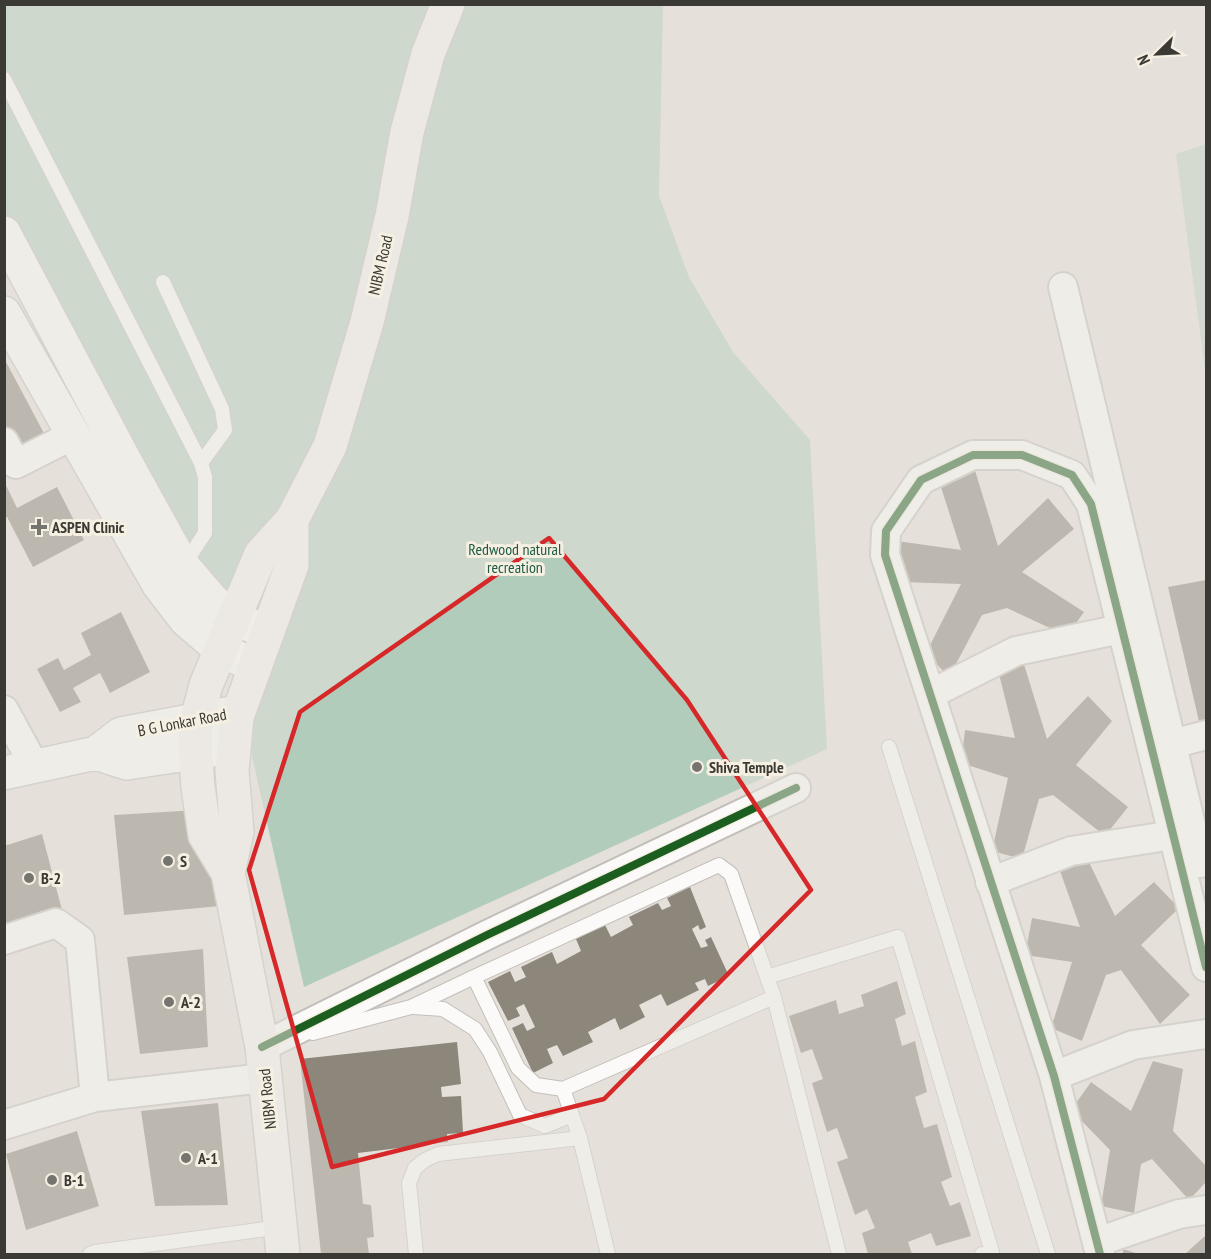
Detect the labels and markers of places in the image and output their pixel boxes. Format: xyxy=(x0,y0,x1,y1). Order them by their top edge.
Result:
place label: ASPEN Clinic xyxy=(51,517,125,537)
marker: ASPEN Clinic xyxy=(30,518,48,536)
place label: Shiva Temple xyxy=(709,757,784,777)
marker: Shiva Temple xyxy=(690,760,704,774)
place label: S xyxy=(180,851,187,871)
marker: S xyxy=(161,854,175,868)
place label: B-2 xyxy=(41,868,61,888)
marker: B-2 xyxy=(22,871,36,885)
place label: A-2 xyxy=(180,992,201,1012)
marker: A-2 xyxy=(162,995,176,1009)
place label: A-1 xyxy=(197,1148,218,1168)
marker: A-1 xyxy=(179,1151,193,1165)
place label: B-1 xyxy=(64,1170,84,1190)
marker: B-1 xyxy=(45,1173,59,1187)

